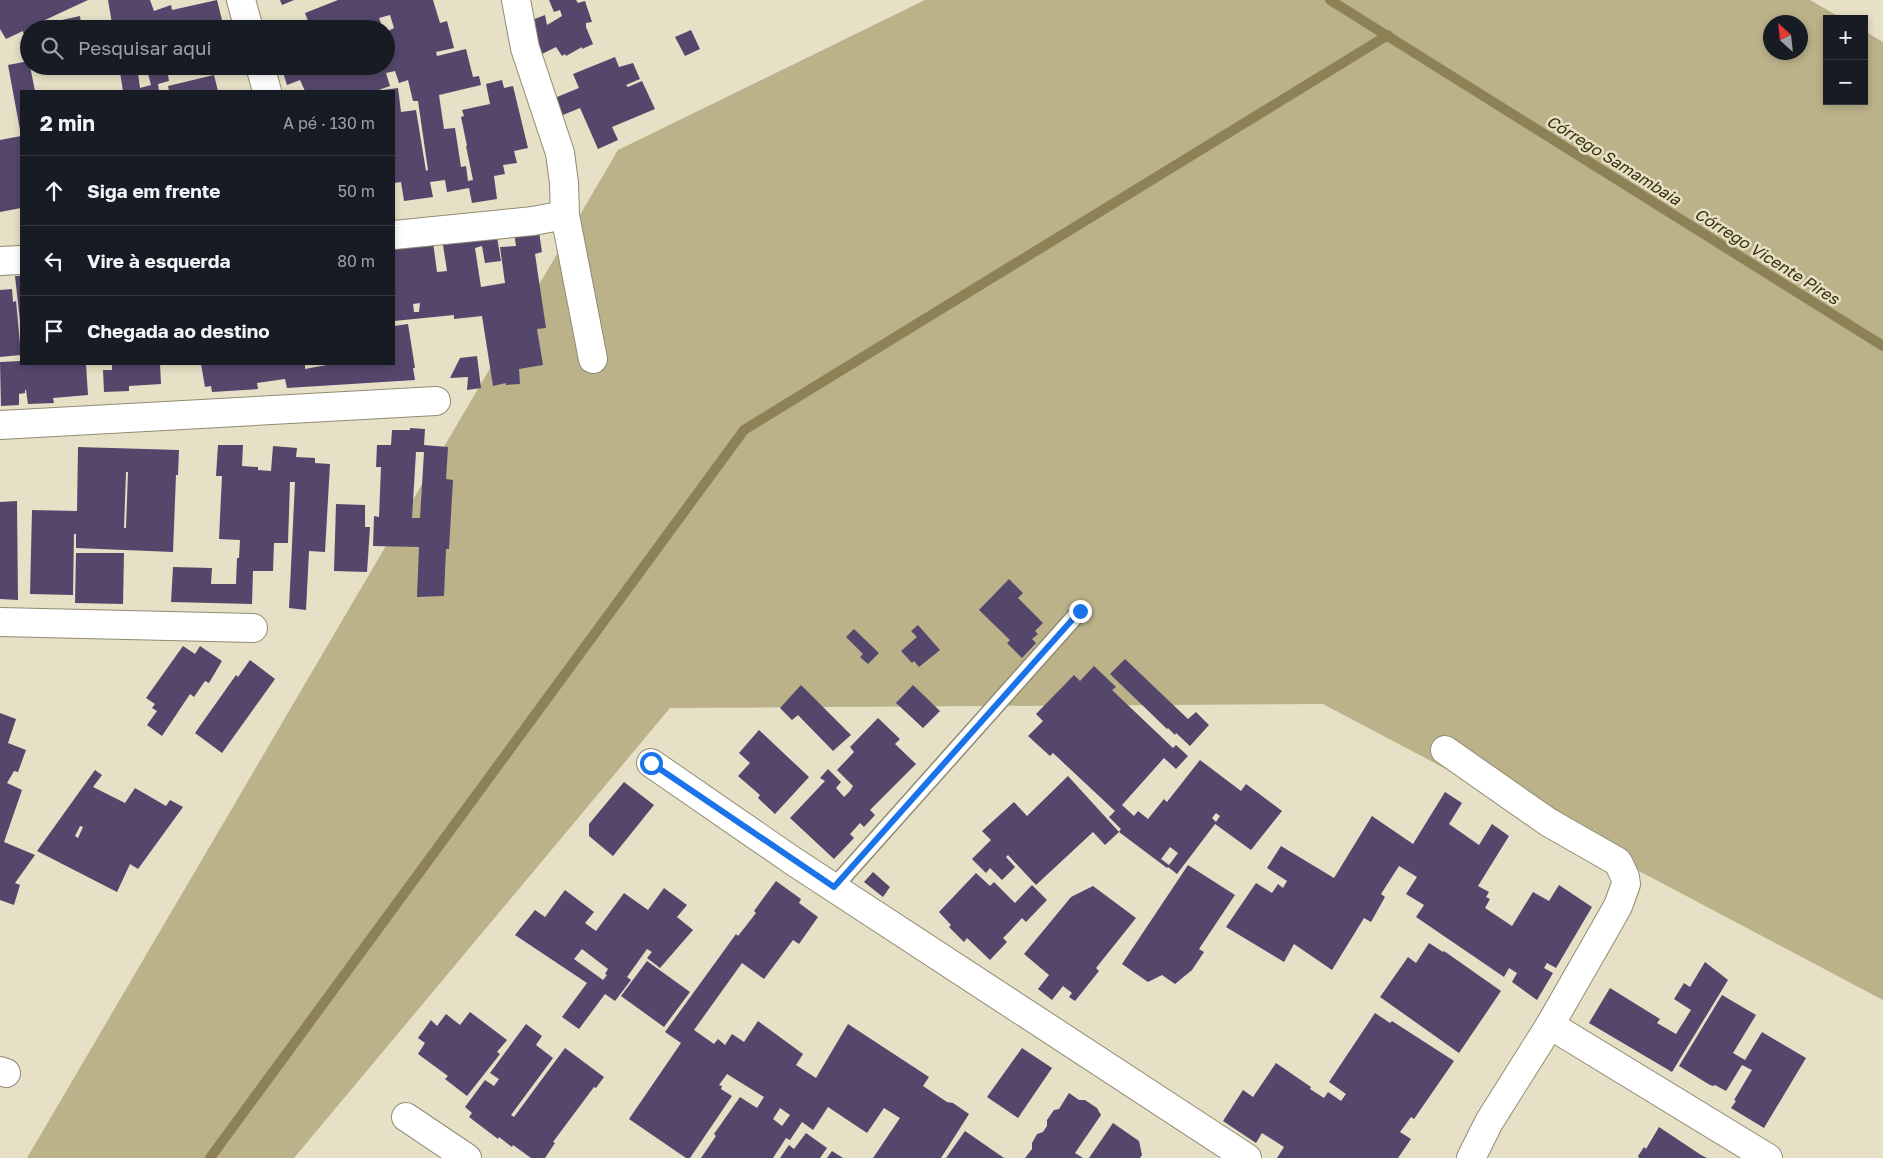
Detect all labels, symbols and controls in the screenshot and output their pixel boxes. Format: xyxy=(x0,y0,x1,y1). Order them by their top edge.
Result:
north arrow xyxy=(1763,15,1808,60)
map controls xyxy=(1823,15,1868,105)
button: + xyxy=(1823,15,1868,60)
search box xyxy=(20,20,395,75)
icon: search xyxy=(38,34,66,62)
text: Pesquisar aqui xyxy=(78,36,212,59)
button: − xyxy=(1823,60,1868,105)
text: 2 min xyxy=(40,110,95,136)
water label: Córrego Samambaia xyxy=(1543,111,1686,210)
text: A pé · 130 m xyxy=(283,113,375,133)
icon: ahead xyxy=(40,177,68,205)
text: Siga em frente xyxy=(87,179,221,202)
text: 50 m xyxy=(338,181,375,201)
water label: Córrego Vicente Pires xyxy=(1691,203,1844,309)
icon: left xyxy=(40,247,68,275)
text: Vire à esquerda xyxy=(87,249,230,272)
text: 80 m xyxy=(337,251,375,271)
icon: arrive xyxy=(40,317,68,345)
text: Chegada ao destino xyxy=(87,319,270,342)
route end xyxy=(1069,600,1092,623)
route start xyxy=(640,752,663,775)

